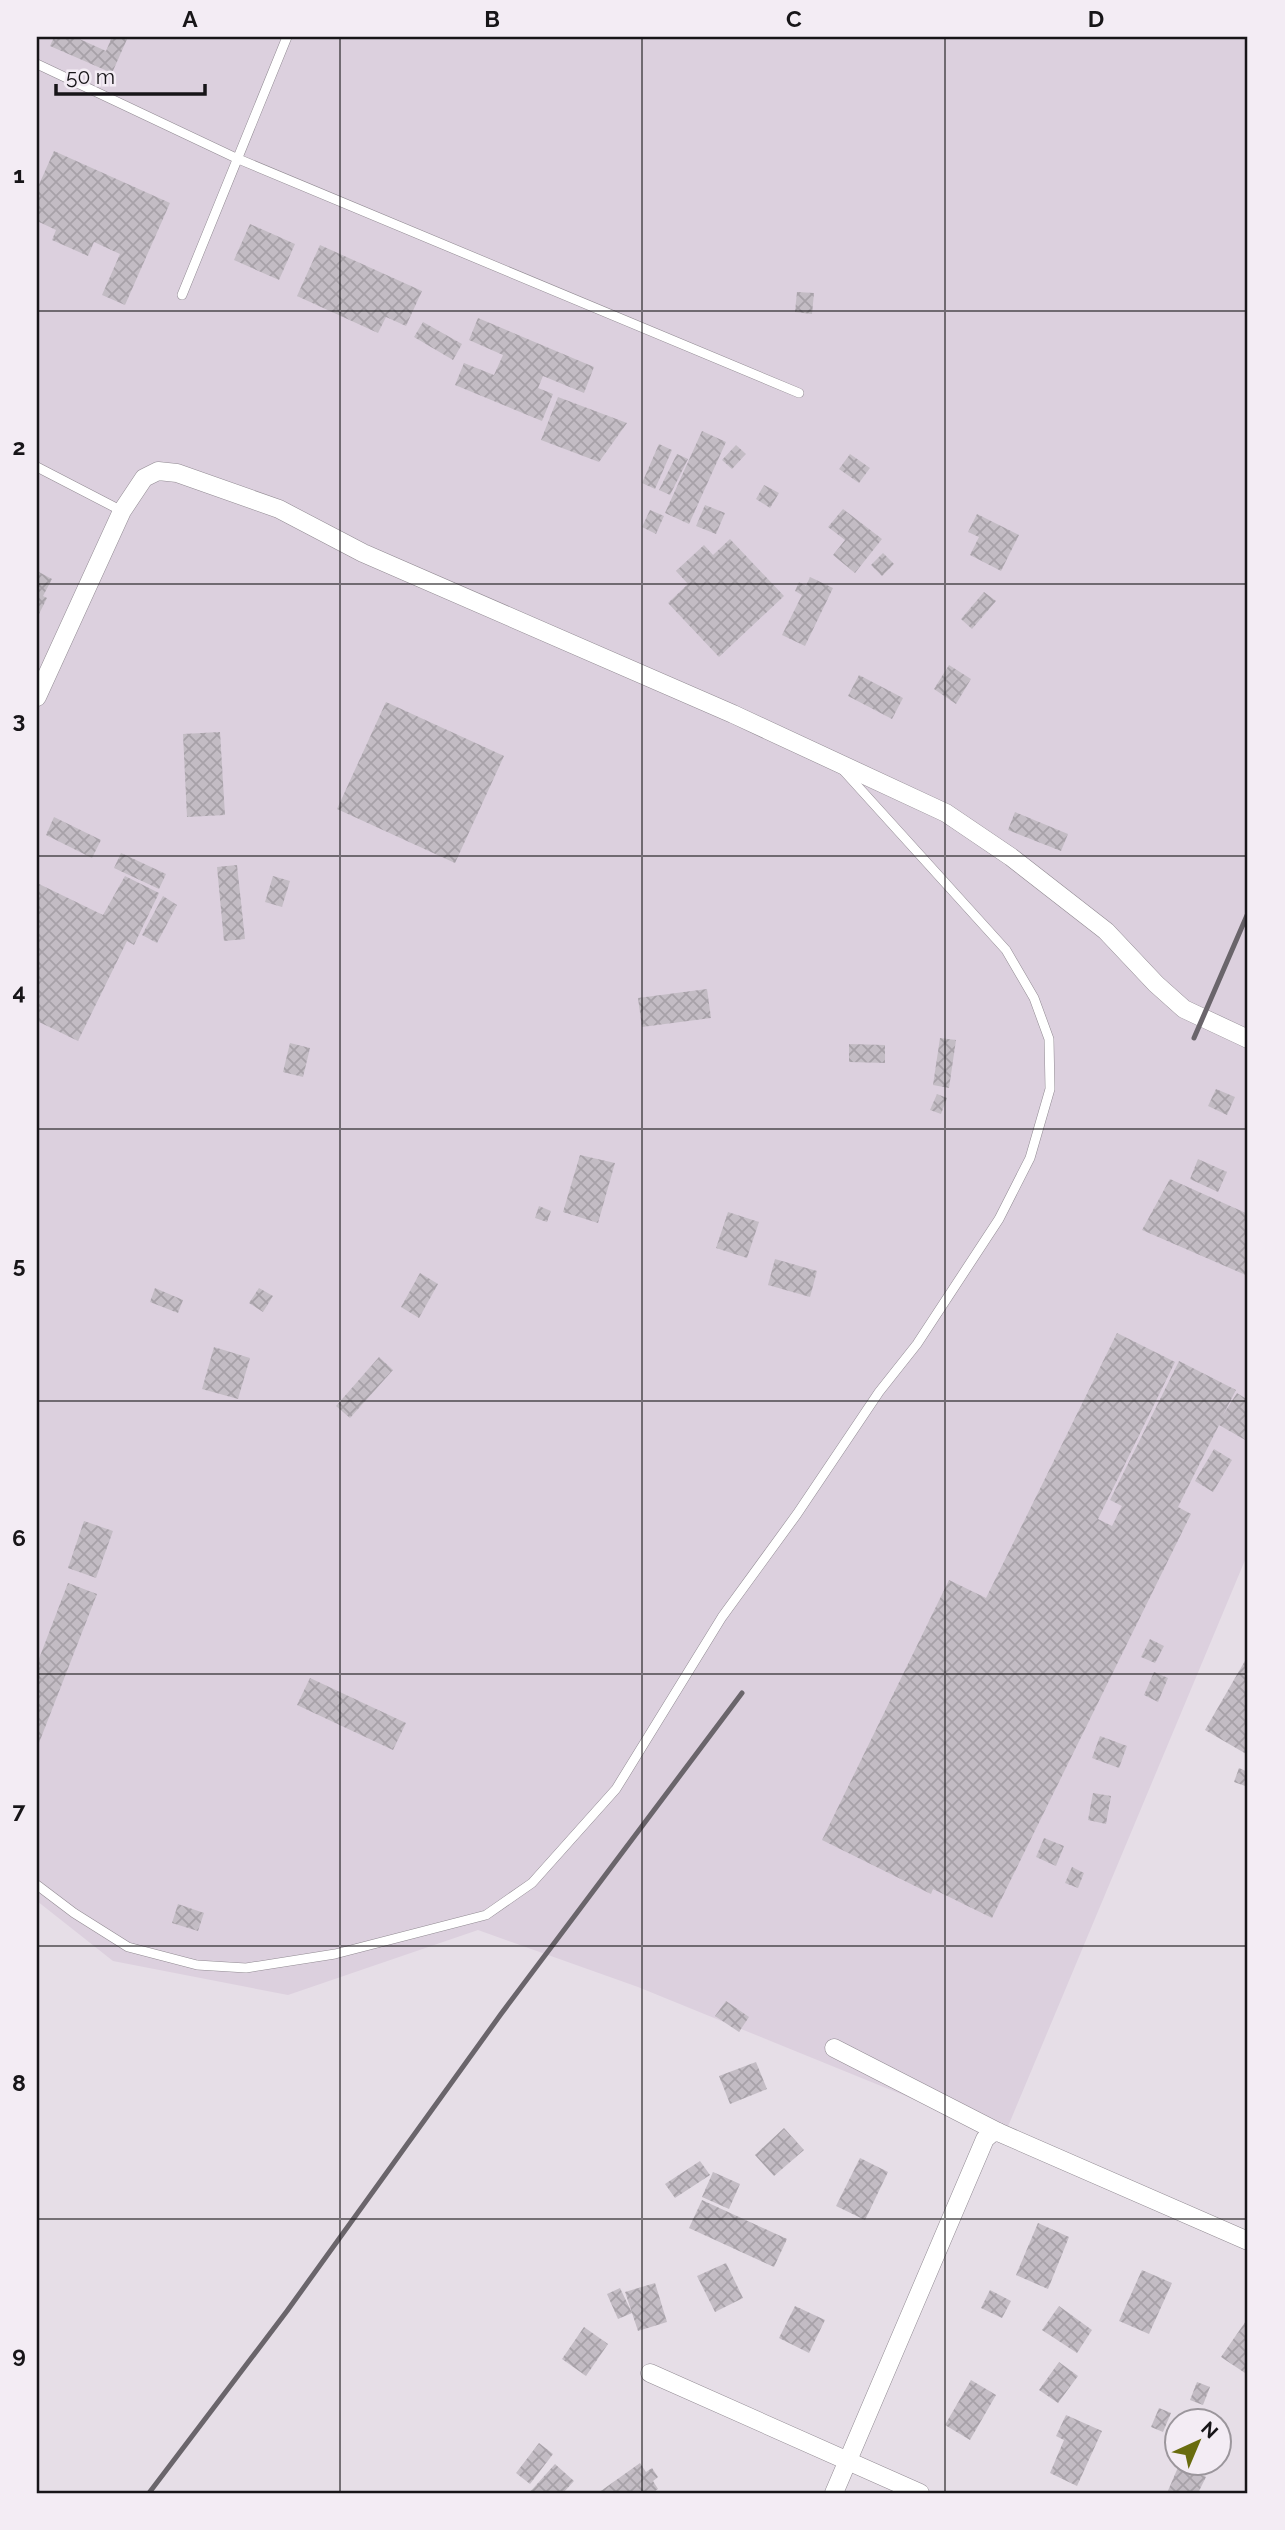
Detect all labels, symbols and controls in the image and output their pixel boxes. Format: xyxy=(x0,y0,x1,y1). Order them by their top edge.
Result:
text: A xyxy=(182,5,198,32)
text: B xyxy=(484,5,500,32)
text: C xyxy=(786,5,802,32)
text: D xyxy=(1088,5,1104,32)
scale bar xyxy=(56,52,205,96)
text: 50 m xyxy=(66,64,115,89)
text: 1 xyxy=(13,161,25,188)
text: 2 xyxy=(13,433,25,460)
text: 3 xyxy=(13,706,25,733)
text: 4 xyxy=(12,978,26,1005)
text: 5 xyxy=(13,1251,26,1278)
text: 6 xyxy=(12,1524,26,1551)
text: 7 xyxy=(13,1796,26,1823)
text: 8 xyxy=(12,2069,26,2096)
text: 9 xyxy=(12,2341,26,2368)
north arrow xyxy=(1162,2408,1232,2478)
text: N xyxy=(1197,2417,1223,2443)

